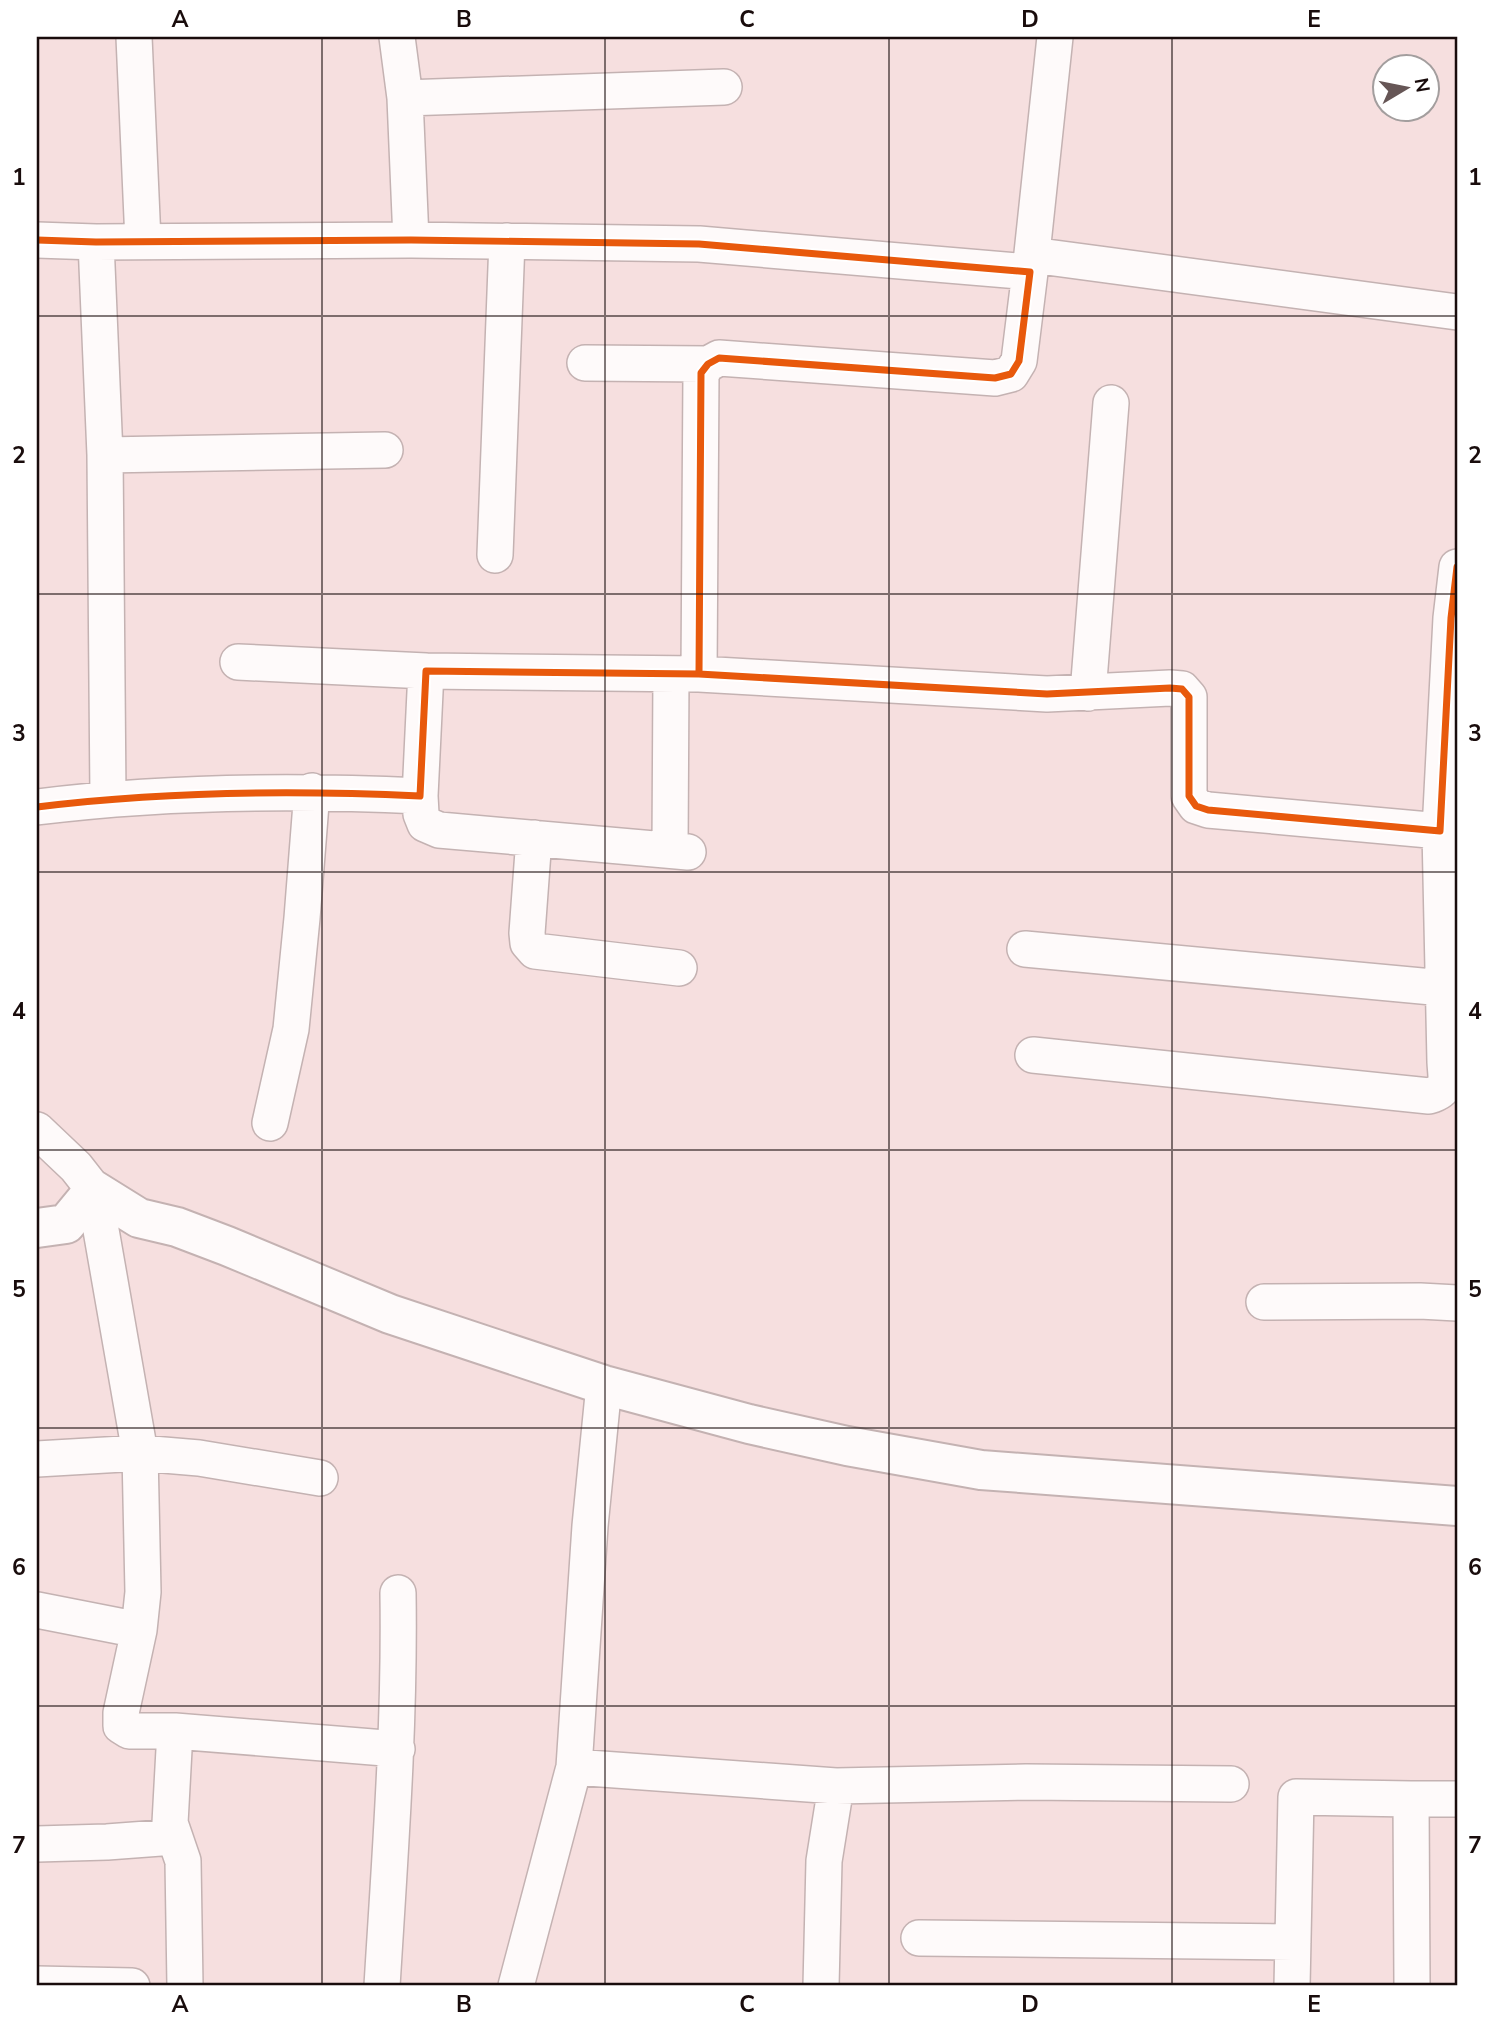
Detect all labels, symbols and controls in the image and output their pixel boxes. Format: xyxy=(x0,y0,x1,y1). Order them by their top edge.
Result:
text: A xyxy=(171,4,189,35)
text: B xyxy=(456,4,472,35)
text: C xyxy=(739,4,755,35)
text: D xyxy=(1021,4,1039,35)
text: E xyxy=(1307,4,1321,35)
north arrow xyxy=(1372,52,1442,122)
text: N xyxy=(1408,76,1436,94)
text: 1 xyxy=(12,162,26,193)
text: 1 xyxy=(1468,162,1482,193)
text: 2 xyxy=(12,440,26,471)
text: 2 xyxy=(1468,440,1482,471)
text: 3 xyxy=(12,718,26,749)
text: 3 xyxy=(1468,718,1482,749)
text: 4 xyxy=(12,996,26,1027)
text: 4 xyxy=(1468,996,1482,1027)
text: 5 xyxy=(12,1274,26,1305)
text: 5 xyxy=(1468,1274,1482,1305)
text: 6 xyxy=(12,1552,26,1583)
text: 6 xyxy=(1468,1552,1482,1583)
text: 7 xyxy=(12,1830,26,1861)
text: 7 xyxy=(1468,1830,1482,1861)
text: A xyxy=(171,1989,189,2020)
text: B xyxy=(456,1989,472,2020)
text: C xyxy=(739,1989,755,2020)
text: D xyxy=(1021,1989,1039,2020)
text: E xyxy=(1307,1989,1321,2020)

